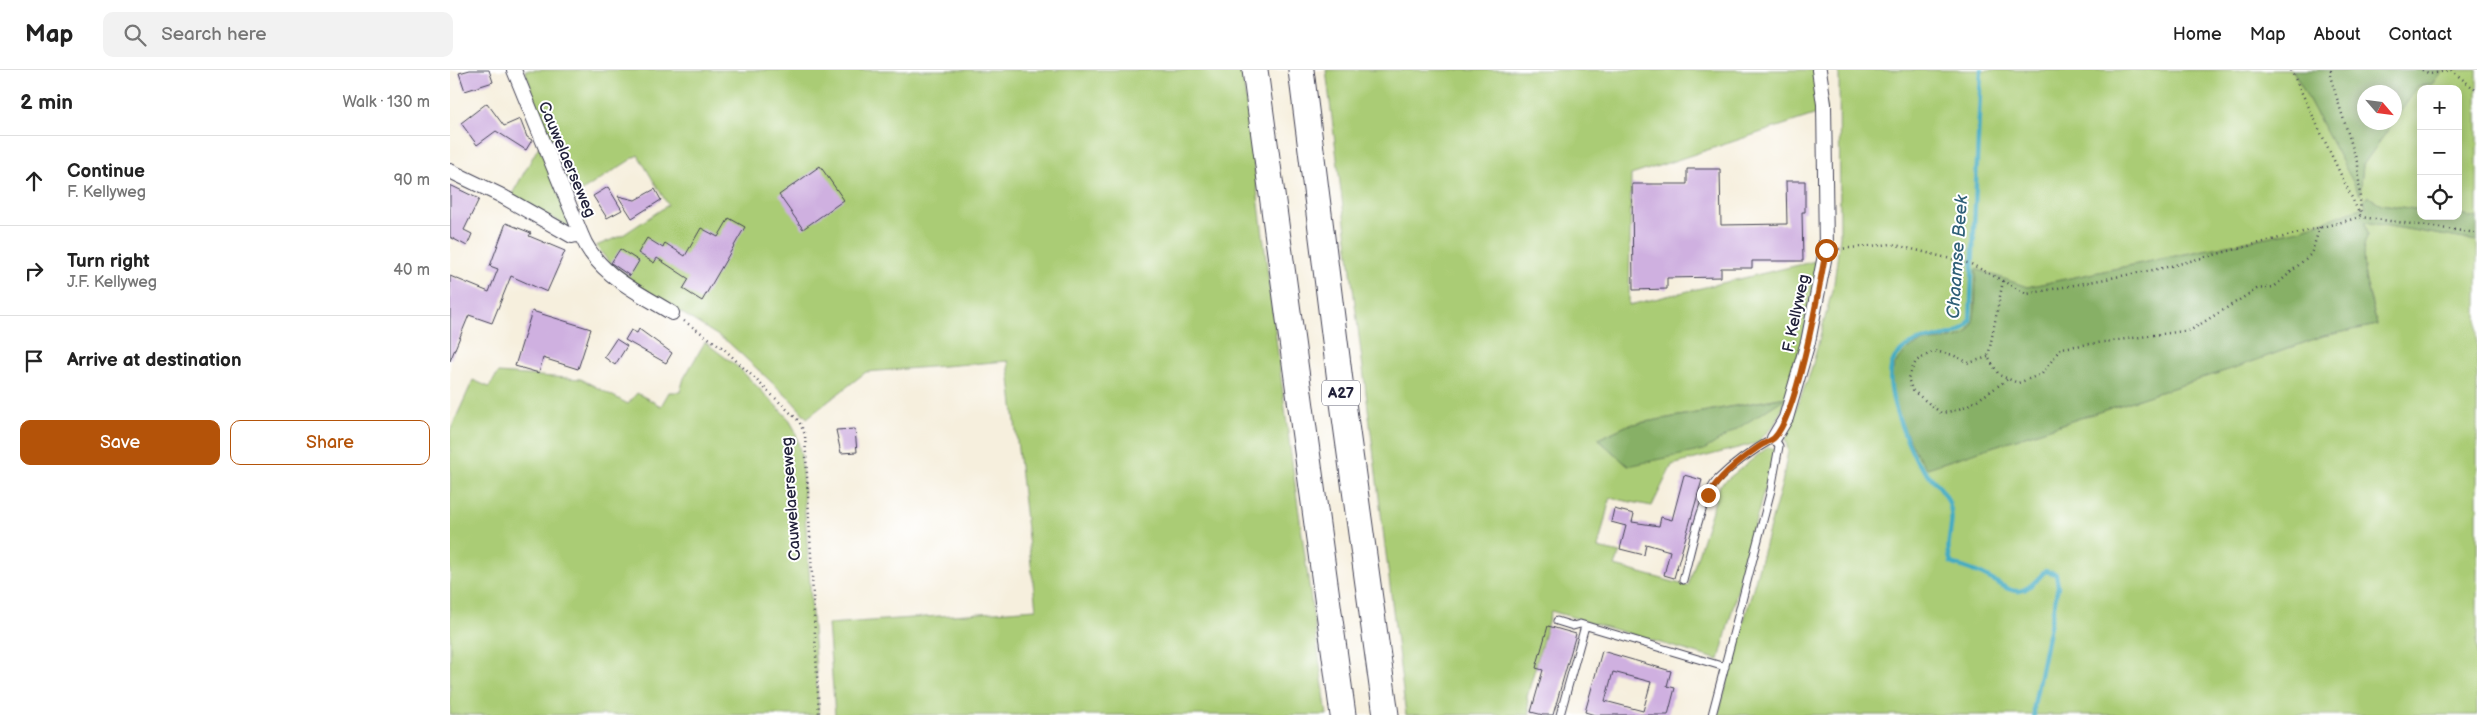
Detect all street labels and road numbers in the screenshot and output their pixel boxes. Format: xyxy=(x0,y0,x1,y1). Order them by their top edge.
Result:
street label: Cauwelaerseweg xyxy=(534,99,600,220)
street label: F. Kellyweg xyxy=(1779,273,1814,354)
road number: A27 xyxy=(1322,380,1360,406)
street label: Cauwelaerseweg xyxy=(778,436,805,561)

